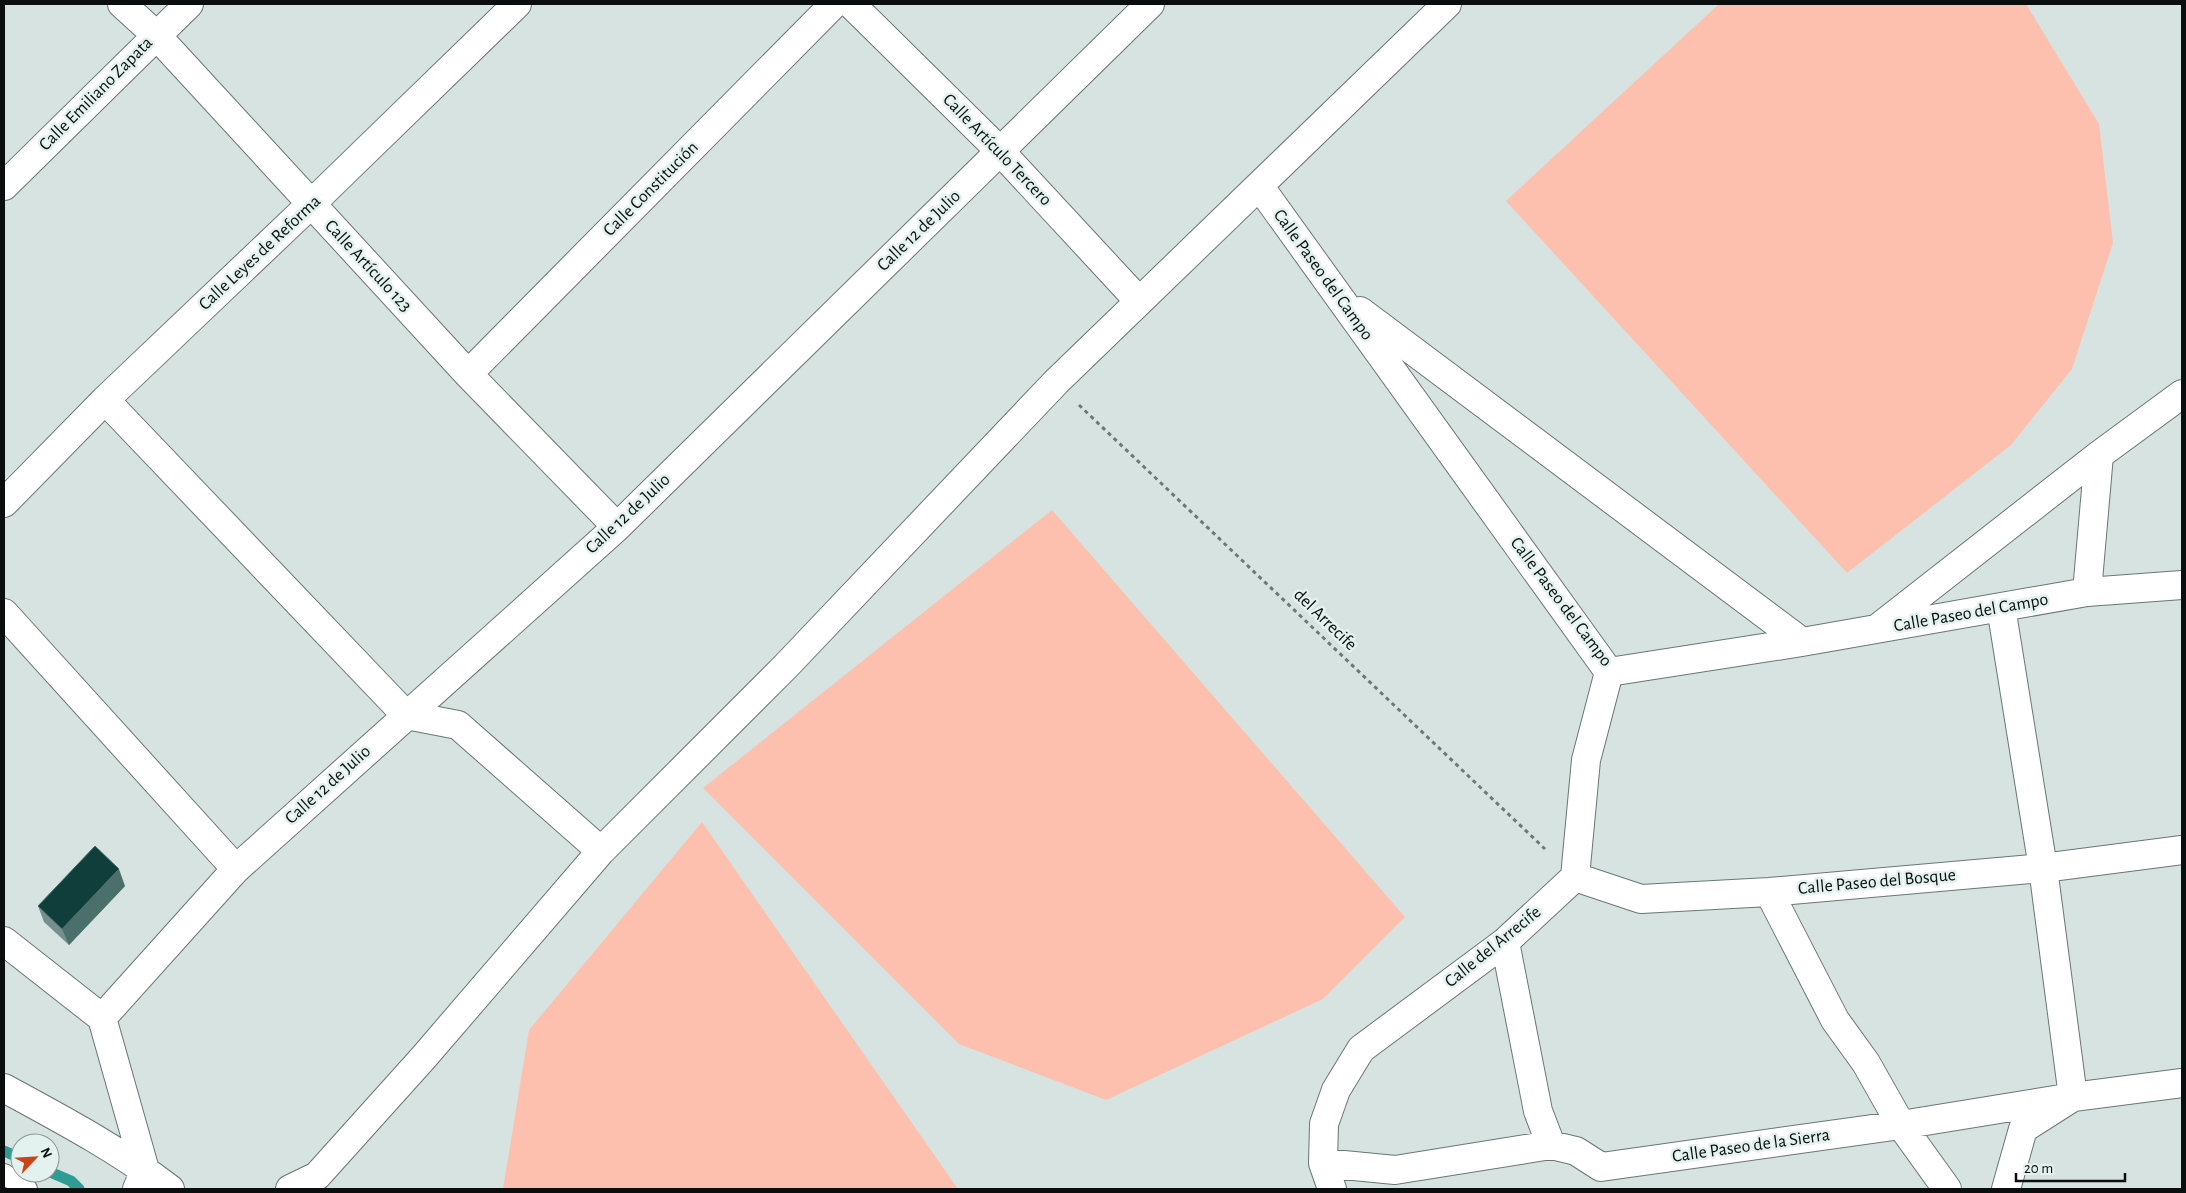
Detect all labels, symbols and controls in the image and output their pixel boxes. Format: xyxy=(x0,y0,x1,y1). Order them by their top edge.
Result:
street label: Calle Emiliano Zapata xyxy=(36,34,156,154)
street label: Calle Artículo Tercero xyxy=(939,91,1055,210)
street label: Calle Constitución xyxy=(600,138,702,240)
street label: Calle 12 de Julio xyxy=(874,187,964,275)
street label: Calle Leyes de Reforma xyxy=(196,192,324,314)
street label: Calle Paseo del Campo xyxy=(1270,206,1376,344)
street label: Calle Artículo 123 xyxy=(321,217,415,315)
street label: Calle 12 de Julio xyxy=(582,470,674,557)
street label: Calle Paseo del Campo xyxy=(1507,534,1615,670)
street label: del Arrecife xyxy=(1290,586,1360,654)
street label: Calle Paseo del Campo xyxy=(1892,591,2050,635)
street label: Calle 12 de Julio xyxy=(282,742,374,828)
street label: Calle Paseo del Bosque xyxy=(1797,866,1957,898)
street label: Calle del Arrecife xyxy=(1442,903,1544,991)
street label: Calle Paseo de la Sierra xyxy=(1671,1126,1831,1166)
north arrow xyxy=(10,1133,60,1183)
text: N xyxy=(37,1146,54,1160)
scale bar xyxy=(2016,1150,2125,1182)
text: 20 m xyxy=(2024,1161,2053,1176)

